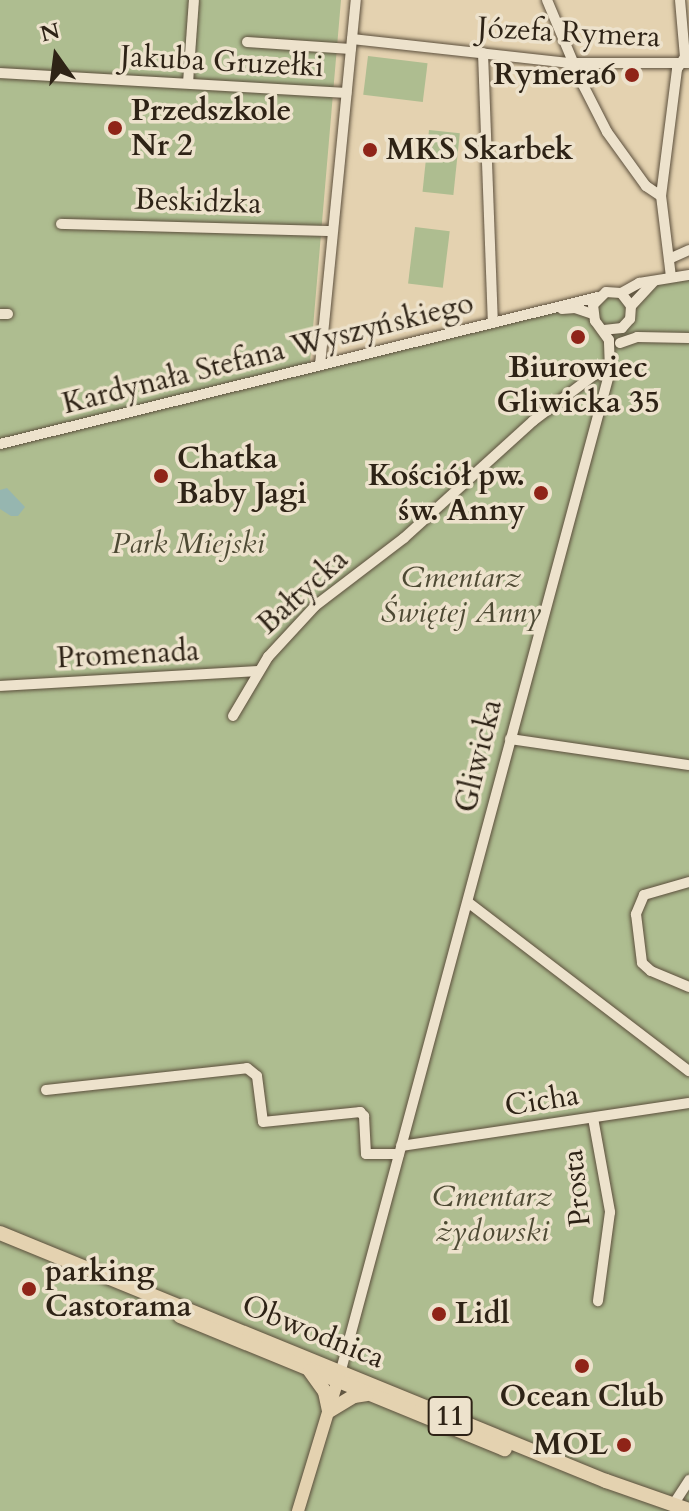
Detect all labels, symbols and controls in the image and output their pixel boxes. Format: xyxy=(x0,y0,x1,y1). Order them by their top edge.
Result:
street label: Józefa Rymera xyxy=(477,10,661,56)
north arrow xyxy=(16,16,96,96)
text: N xyxy=(37,16,63,50)
street label: Jakuba Gruzełki xyxy=(119,39,325,85)
place label: Rymera6 xyxy=(493,57,616,93)
marker: Rymera6 xyxy=(623,66,641,84)
place label: Przedszkole Nr 2 xyxy=(131,93,291,164)
marker: Przedszkole Nr 2 xyxy=(106,119,124,137)
place label: MKS Skarbek xyxy=(386,132,573,168)
marker: MKS Skarbek xyxy=(361,141,379,159)
street label: Beskidzka xyxy=(134,182,262,222)
street label: Kardynała Stefana Wyszyńskiego xyxy=(59,285,477,423)
marker: Biurowiec Gliwicka 35 xyxy=(569,328,587,346)
place label: Biurowiec Gliwicka 35 xyxy=(496,350,660,420)
place label: Chatka Baby Jagi xyxy=(177,441,307,512)
place label: Kościół pw. św. Anny xyxy=(368,458,525,528)
marker: Chatka Baby Jagi xyxy=(152,467,170,485)
marker: Kościół pw. św. Anny xyxy=(532,484,550,502)
park label: Park Miejski xyxy=(111,526,265,562)
street label: Bałtycka xyxy=(250,542,356,642)
park label: Cmentarz Świętej Anny xyxy=(381,560,541,630)
street label: Promenada xyxy=(56,633,200,677)
street label: Gliwicka xyxy=(448,696,510,816)
street label: Cicha xyxy=(502,1077,582,1125)
street label: Prosta xyxy=(555,1148,599,1228)
park label: Cmentarz żydowski xyxy=(432,1179,552,1250)
place label: parking Castorama xyxy=(45,1254,192,1324)
marker: parking Castorama xyxy=(20,1280,38,1298)
street label: Obwodnica xyxy=(237,1287,389,1377)
place label: Lidl xyxy=(455,1296,509,1332)
marker: Lidl xyxy=(430,1305,448,1323)
marker: Ocean Club xyxy=(573,1357,591,1375)
place label: Ocean Club xyxy=(499,1379,665,1415)
road number: 11 xyxy=(426,1392,474,1440)
place label: MOL xyxy=(533,1427,608,1463)
marker: MOL xyxy=(615,1436,633,1454)

